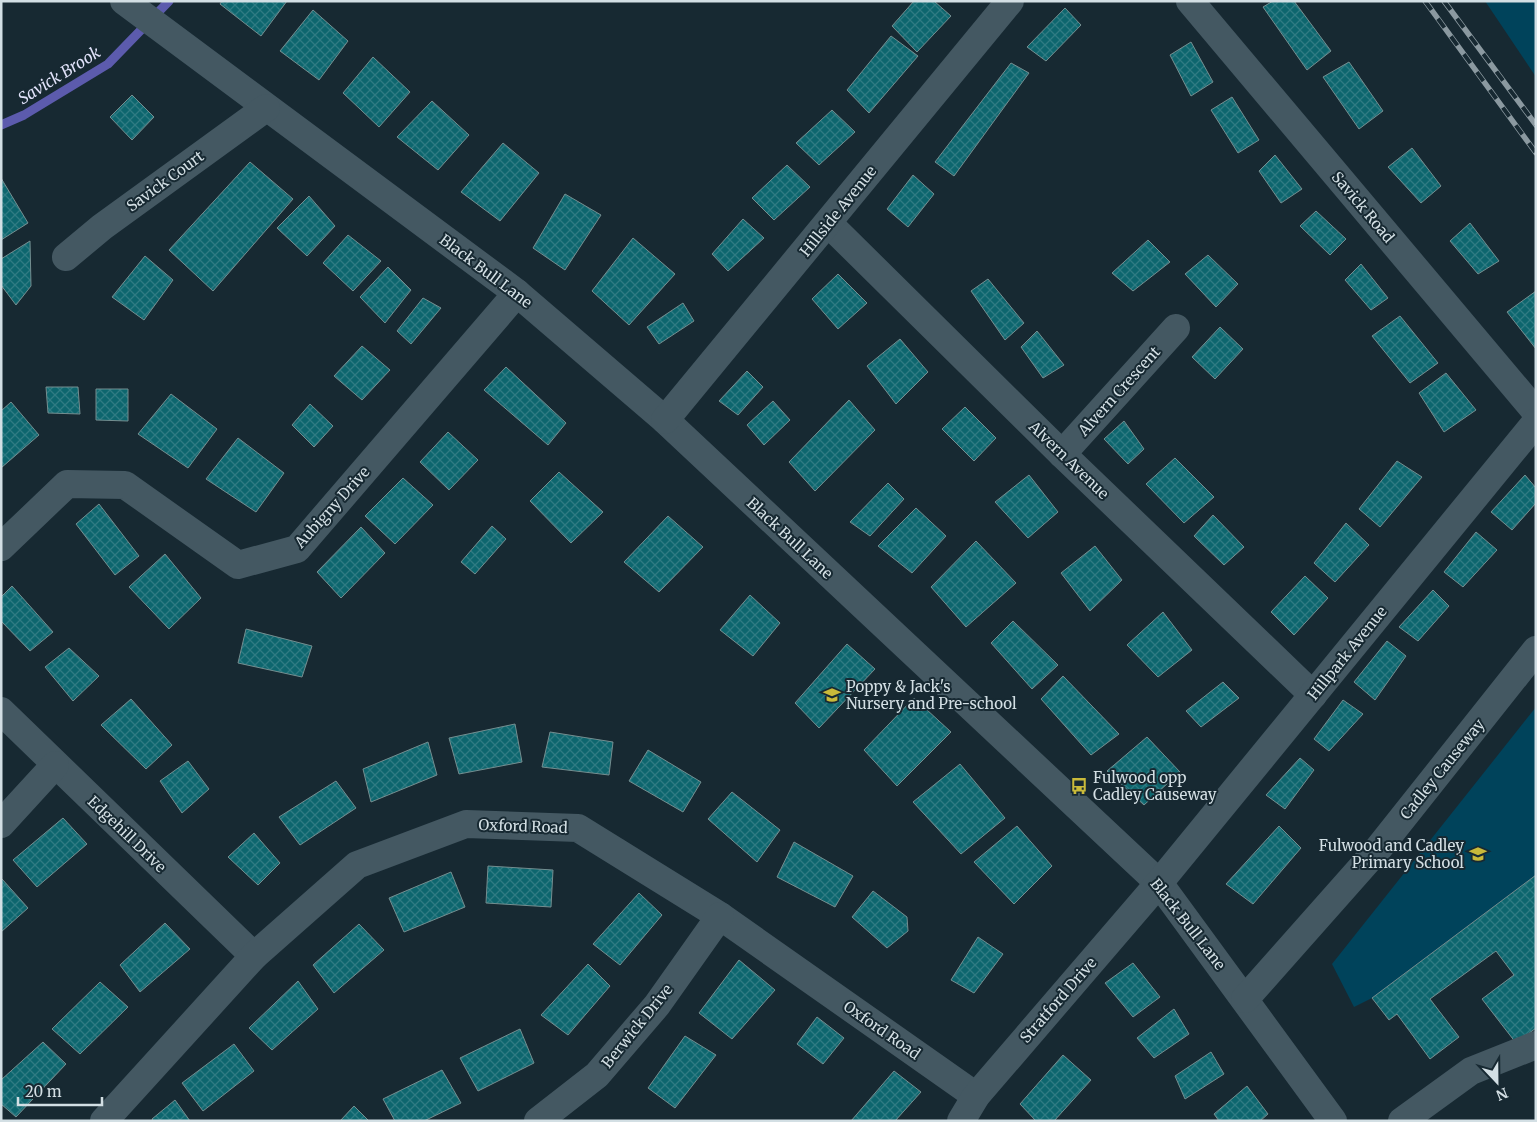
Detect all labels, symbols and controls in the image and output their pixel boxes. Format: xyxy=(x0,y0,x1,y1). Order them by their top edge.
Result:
water label: Savick Brook xyxy=(14,42,104,108)
street label: Savick Court xyxy=(123,146,208,215)
street label: Hillside Avenue xyxy=(796,162,881,260)
street label: Savick Road xyxy=(1328,167,1398,247)
street label: Black Bull Lane xyxy=(436,230,536,312)
street label: Alvern Crescent xyxy=(1073,342,1164,440)
street label: Alvern Avenue xyxy=(1024,416,1113,503)
street label: Aubigny Drive xyxy=(290,462,374,552)
street label: Black Bull Lane xyxy=(743,493,837,583)
street label: Hillpark Avenue xyxy=(1303,602,1391,704)
place label: Poppy & Jack's Nursery and Pre-school xyxy=(846,677,1017,713)
school or university icon: Poppy & Jack's Nursery and Pre-school xyxy=(822,685,842,705)
street label: Cadley Causeway xyxy=(1396,715,1488,823)
place label: Fulwood opp Cadley Causeway xyxy=(1093,768,1217,804)
bus stop icon: Fulwood opp Cadley Causeway xyxy=(1069,776,1089,796)
street label: Edgehill Drive xyxy=(84,792,170,876)
street label: Oxford Road xyxy=(478,815,568,837)
place label: Fulwood and Cadley Primary School xyxy=(1319,836,1464,872)
school or university icon: Fulwood and Cadley Primary School xyxy=(1468,844,1488,864)
street label: Black Bull Lane xyxy=(1146,874,1230,974)
street label: Stratford Drive xyxy=(1016,953,1100,1047)
street label: Berwick Drive xyxy=(597,980,677,1072)
street label: Oxford Road xyxy=(840,997,924,1063)
north arrow xyxy=(1472,1057,1522,1107)
scale bar xyxy=(18,1074,101,1106)
text: 20 m xyxy=(25,1082,62,1101)
text: N xyxy=(1493,1084,1510,1104)

